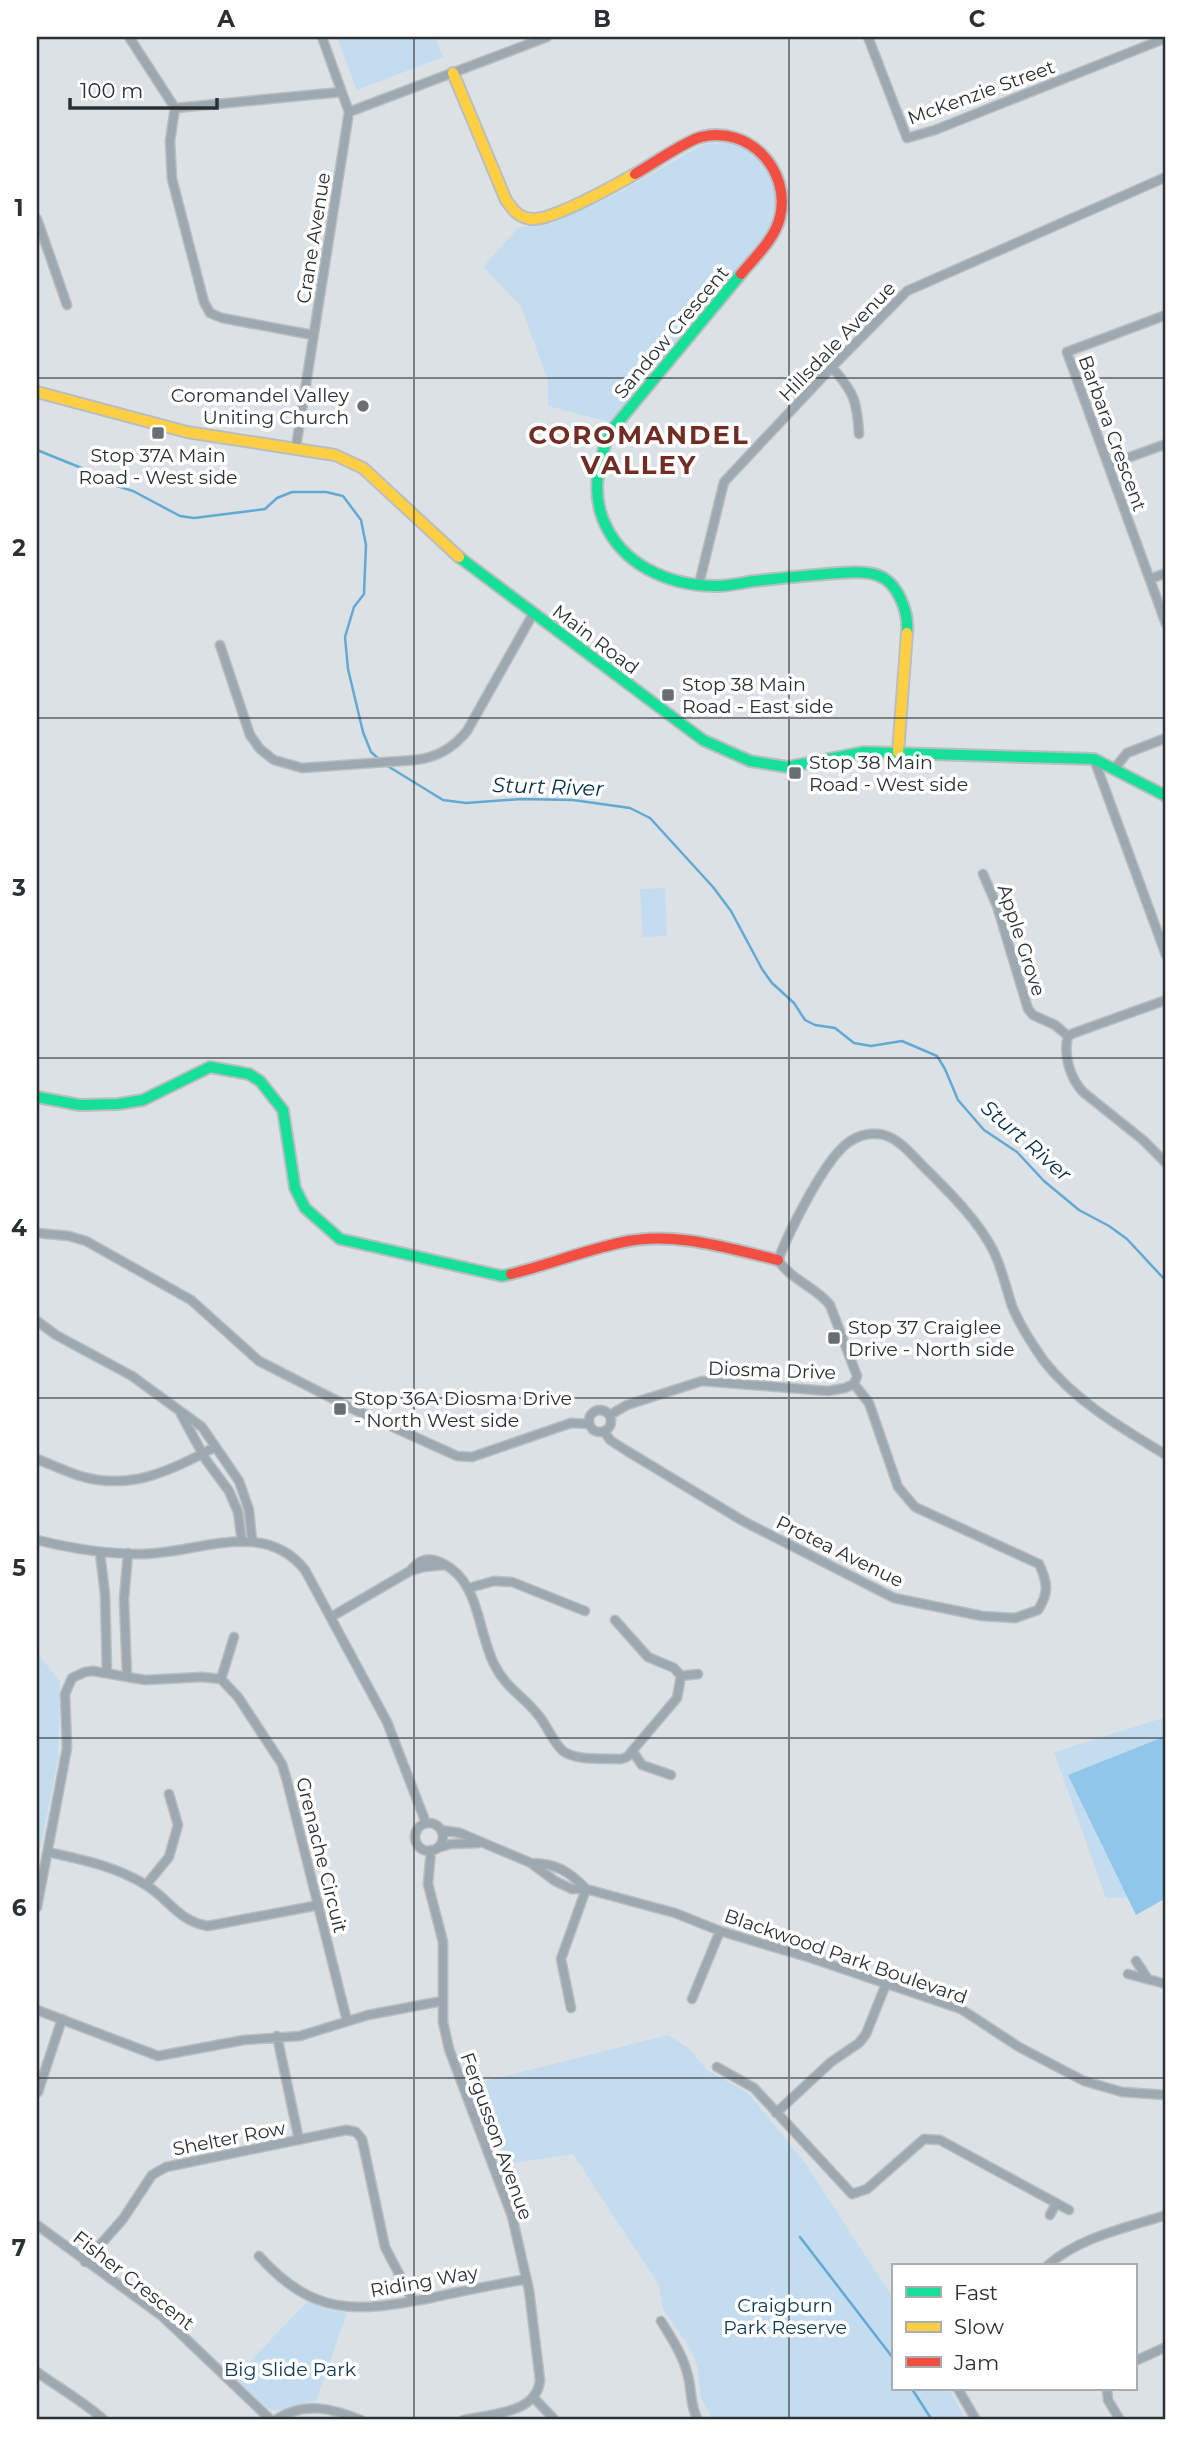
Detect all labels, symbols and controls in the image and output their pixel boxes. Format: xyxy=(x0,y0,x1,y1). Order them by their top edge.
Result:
text: A xyxy=(216,5,235,33)
text: B xyxy=(593,5,611,33)
text: C xyxy=(969,5,986,33)
street label: McKenzie Street xyxy=(904,55,1058,130)
scale bar xyxy=(70,66,217,110)
text: 100 m xyxy=(80,78,143,103)
street label: Crane Avenue xyxy=(292,171,335,305)
text: 1 xyxy=(14,194,24,222)
street label: Sandow Crescent xyxy=(609,261,734,403)
street label: Hillsdale Avenue xyxy=(774,277,900,406)
street label: Barbara Crescent xyxy=(1074,352,1152,515)
place label: Coromandel Valley Uniting Church xyxy=(171,384,350,429)
marker: Coromandel Valley Uniting Church xyxy=(355,398,371,414)
district label: COROMANDEL VALLEY xyxy=(528,419,750,481)
marker: Stop 37A Main Road - West side xyxy=(150,425,166,441)
place label: Stop 37A Main Road - West side xyxy=(78,444,238,489)
text: 2 xyxy=(12,534,26,562)
street label: Main Road xyxy=(548,600,643,679)
place label: Stop 38 Main Road - East side xyxy=(682,673,833,718)
marker: Stop 38 Main Road - East side xyxy=(660,687,676,703)
place label: Stop 38 Main Road - West side xyxy=(809,751,968,796)
marker: Stop 38 Main Road - West side xyxy=(787,765,803,781)
water label: Sturt River xyxy=(492,772,605,801)
text: 3 xyxy=(11,874,26,902)
street label: Apple Grove xyxy=(993,881,1050,999)
water label: Sturt River xyxy=(976,1095,1077,1187)
text: 4 xyxy=(11,1214,27,1242)
place label: Stop 37 Craiglee Drive - North side xyxy=(848,1316,1015,1361)
marker: Stop 37 Craiglee Drive - North side xyxy=(826,1330,842,1346)
street label: Diosma Drive xyxy=(708,1357,836,1384)
place label: Stop 36A Diosma Drive - North West side xyxy=(354,1387,572,1432)
marker: Stop 36A Diosma Drive - North West side xyxy=(332,1401,348,1417)
street label: Protea Avenue xyxy=(772,1511,907,1592)
text: 5 xyxy=(12,1554,26,1582)
street label: Grenache Circuit xyxy=(291,1775,352,1936)
text: 6 xyxy=(12,1894,27,1922)
street label: Blackwood Park Boulevard xyxy=(721,1904,970,2009)
street label: Fergusson Avenue xyxy=(456,2049,537,2223)
street label: Shelter Row xyxy=(171,2116,288,2161)
street label: Fisher Crescent xyxy=(68,2226,199,2335)
text: 7 xyxy=(12,2234,26,2262)
street label: Riding Way xyxy=(368,2261,480,2302)
legend xyxy=(892,2264,1136,2390)
text: Fast xyxy=(954,2280,998,2305)
park label: Craigburn Park Reserve xyxy=(723,2294,847,2339)
text: Slow xyxy=(954,2314,1004,2339)
text: Jam xyxy=(953,2350,999,2375)
park label: Big Slide Park xyxy=(224,2358,357,2381)

